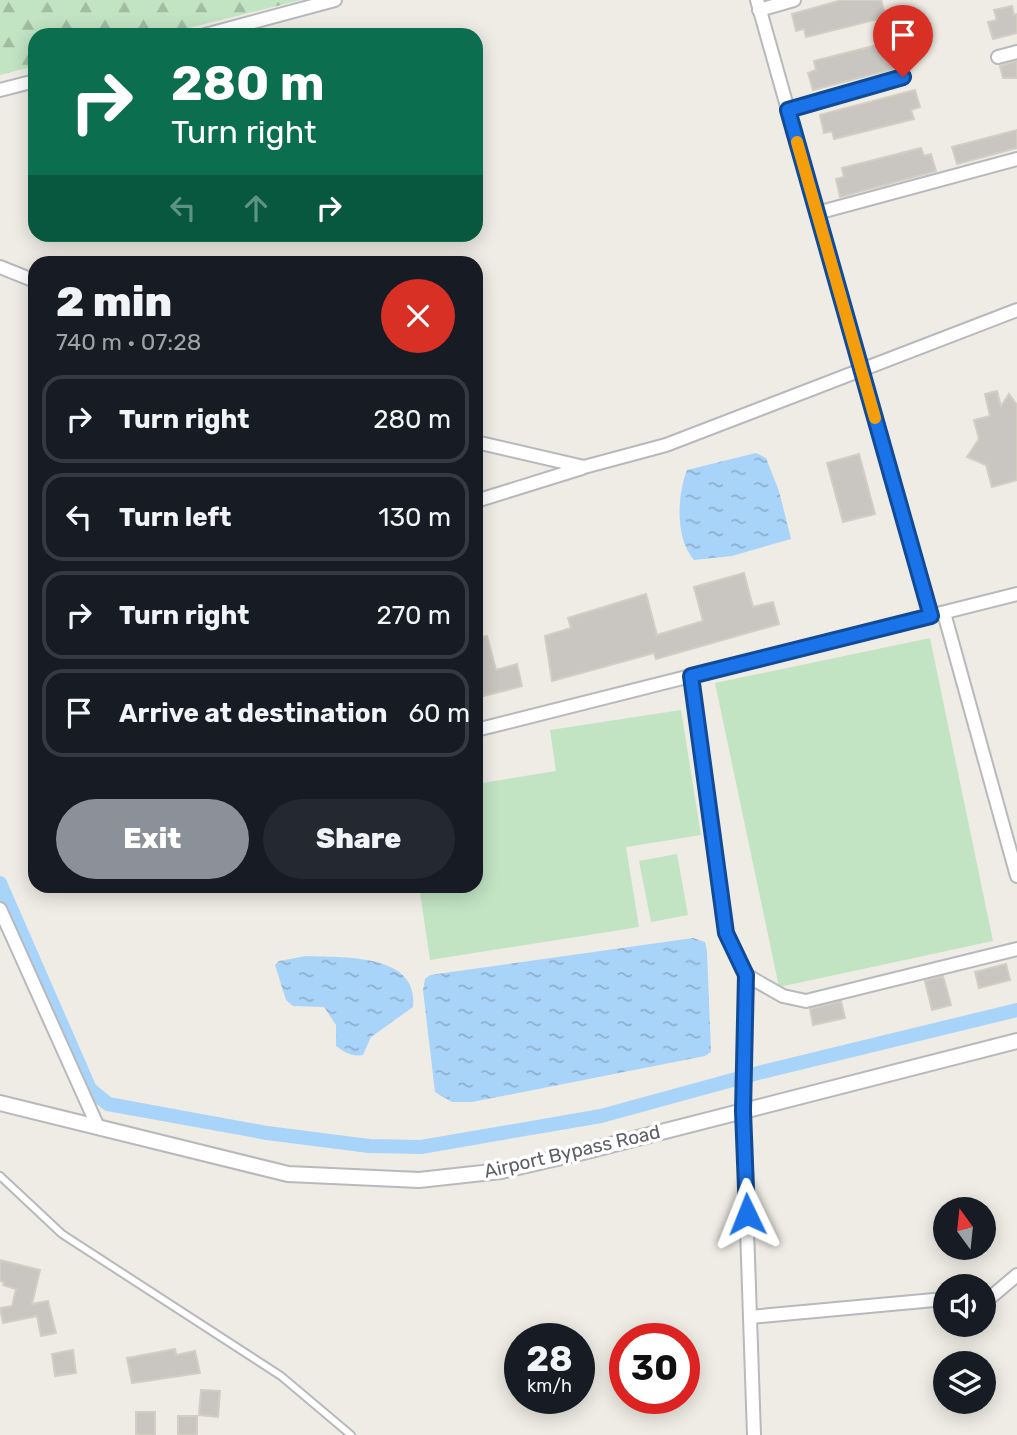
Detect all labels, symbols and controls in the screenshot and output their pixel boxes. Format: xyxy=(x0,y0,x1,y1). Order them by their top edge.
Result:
pin xyxy=(873,5,933,77)
icon: arrive xyxy=(884,16,922,54)
text: 280 m xyxy=(171,54,325,112)
icon: right xyxy=(56,56,147,147)
text: Turn right xyxy=(171,113,316,151)
icon: left xyxy=(164,189,202,227)
icon: ahead xyxy=(237,189,275,227)
icon: right xyxy=(310,189,348,227)
text: 2 min xyxy=(56,277,172,327)
button: close xyxy=(381,279,455,353)
text: 740 m · 07:28 xyxy=(56,328,201,356)
icon: right xyxy=(60,400,98,438)
text: Turn right xyxy=(119,404,249,435)
text: 280 m xyxy=(373,404,451,435)
icon: left xyxy=(60,498,98,536)
text: Turn left xyxy=(119,502,231,533)
text: 130 m xyxy=(378,502,451,533)
icon: right xyxy=(60,596,98,634)
text: Turn right xyxy=(119,600,249,631)
text: 270 m xyxy=(376,600,451,631)
icon: arrive xyxy=(60,694,98,732)
text: Arrive at destination xyxy=(119,698,387,729)
text: 60 m xyxy=(408,698,470,729)
button: Exit xyxy=(56,799,249,879)
button: Share xyxy=(263,799,455,879)
street label: Airport Bypass Road xyxy=(482,1120,662,1183)
position arrow xyxy=(710,1177,784,1251)
north arrow xyxy=(933,1197,996,1260)
map controls xyxy=(933,1197,996,1414)
button: sound xyxy=(933,1274,996,1337)
speed limit sign: 30 xyxy=(609,1323,700,1414)
text: 28 xyxy=(526,1338,573,1380)
button: layers xyxy=(933,1351,996,1414)
text: km/h xyxy=(527,1375,572,1397)

